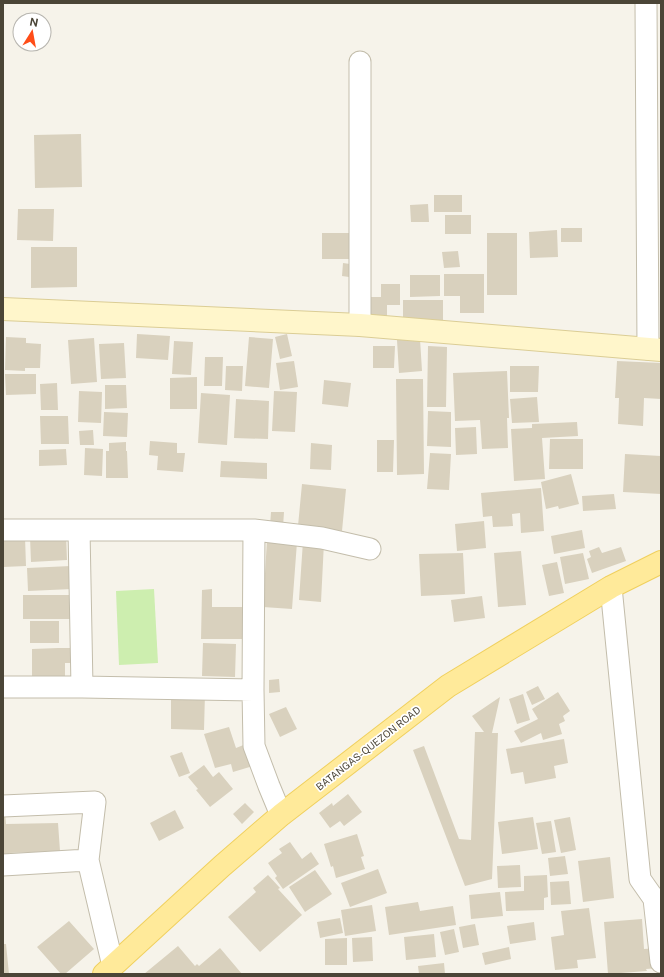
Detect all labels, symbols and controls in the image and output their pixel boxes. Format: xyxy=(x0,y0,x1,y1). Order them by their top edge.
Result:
north arrow xyxy=(12,12,52,52)
text: N xyxy=(29,15,39,29)
street label: BATANGAS-QUEZON ROAD xyxy=(313,703,423,793)

